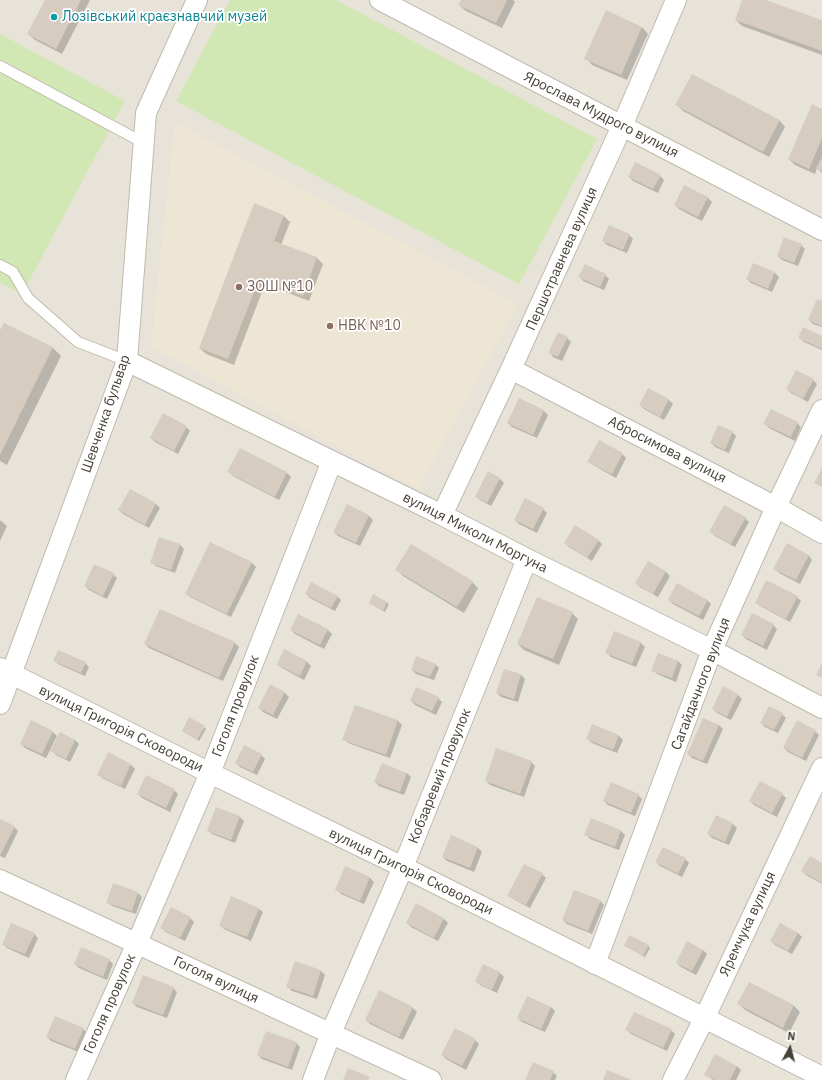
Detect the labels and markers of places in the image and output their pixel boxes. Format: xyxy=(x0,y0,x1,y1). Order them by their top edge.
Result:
place label: Лозівський краєзнавчий музей xyxy=(62,9,267,25)
marker: Лозівський краєзнавчий музей xyxy=(49,12,59,22)
place label: ЗОШ №10 xyxy=(247,279,313,295)
marker: ЗОШ №10 xyxy=(234,282,244,292)
place label: НВК №10 xyxy=(338,318,401,334)
marker: НВК №10 xyxy=(325,321,335,331)

